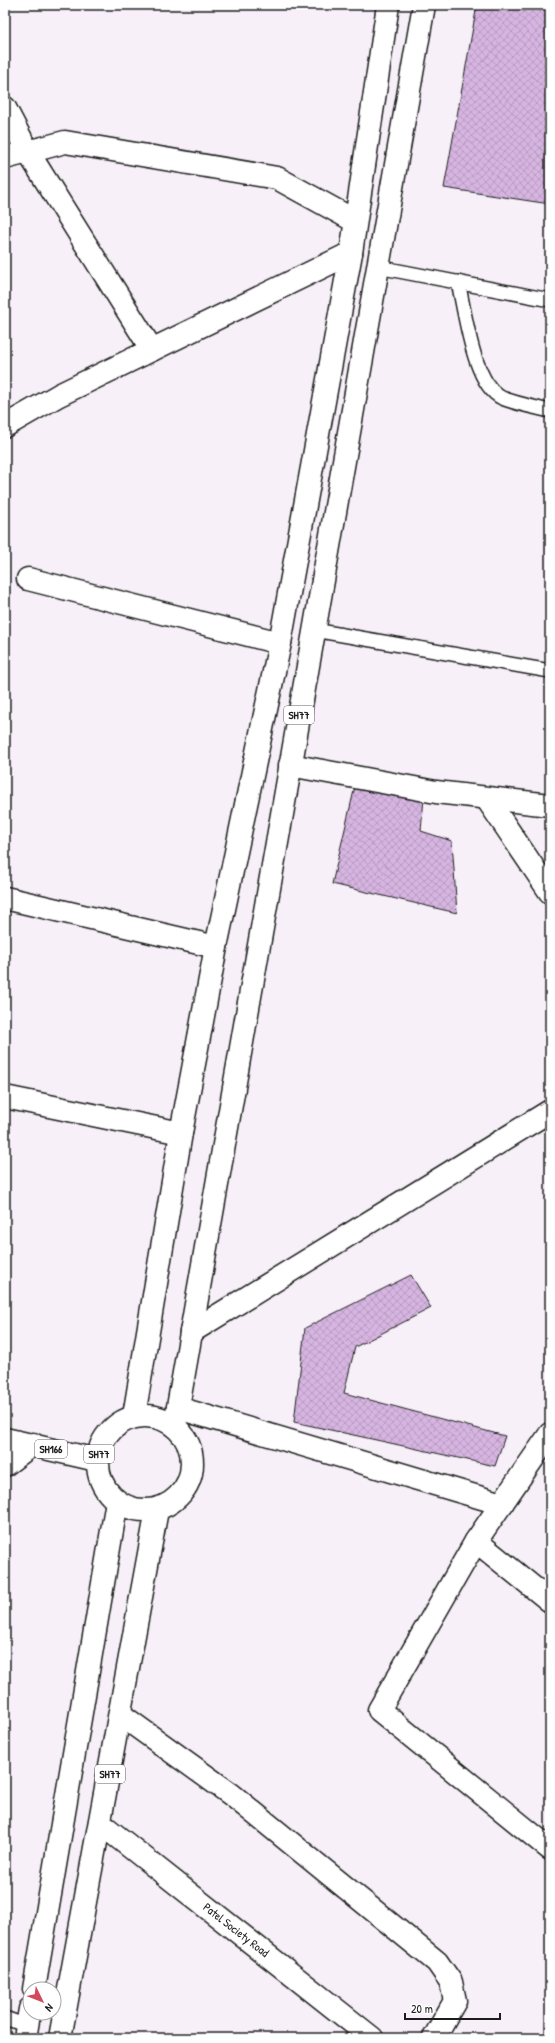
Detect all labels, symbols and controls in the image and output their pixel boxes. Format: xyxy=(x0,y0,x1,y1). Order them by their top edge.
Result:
road number: SH77 xyxy=(284,706,314,724)
road number: SH166 xyxy=(35,1440,67,1458)
road number: SH77 xyxy=(84,1445,114,1463)
road number: SH77 xyxy=(95,1765,125,1783)
street label: Patel Society Road xyxy=(200,1898,273,1961)
north arrow xyxy=(22,1981,62,2021)
scale bar xyxy=(405,1995,500,2021)
text: 20 m xyxy=(411,2000,433,2017)
text: N xyxy=(42,2001,56,2015)

